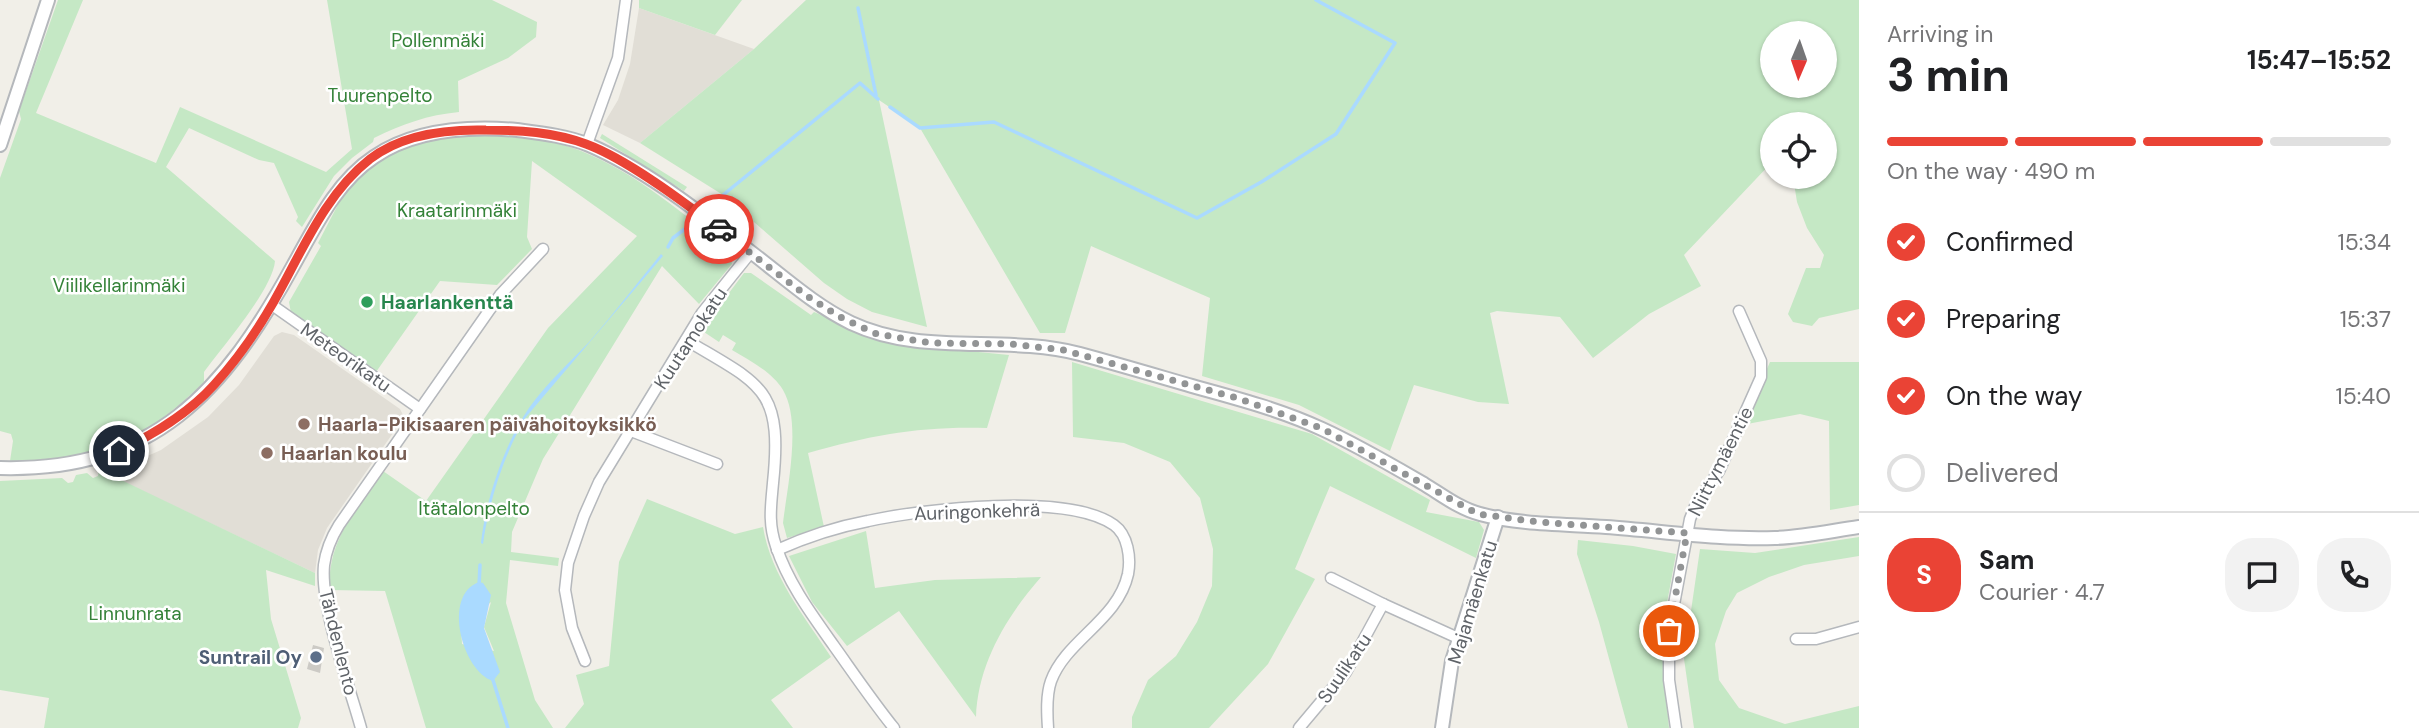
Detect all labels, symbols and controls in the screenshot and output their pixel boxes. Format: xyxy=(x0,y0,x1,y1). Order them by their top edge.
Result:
text: Arriving in xyxy=(1887,19,1993,49)
north arrow xyxy=(1760,21,1838,98)
map controls xyxy=(1760,21,1837,189)
park label: Pollenmäki xyxy=(391,28,485,53)
text: 15:47–15:52 xyxy=(2247,43,2391,77)
text: 3 min xyxy=(1887,45,2010,105)
park label: Tuurenpelto xyxy=(327,83,433,108)
button: locate xyxy=(1760,112,1837,189)
text: On the way · 490 m xyxy=(1887,156,2095,186)
courier xyxy=(684,194,754,264)
park label: Kraatarinmäki xyxy=(397,198,517,223)
icon: car xyxy=(700,210,738,248)
icon: check xyxy=(1887,223,1925,261)
text: Confirmed xyxy=(1946,225,2073,259)
text: 15:34 xyxy=(2338,227,2391,257)
park label: Viilikellarinmäki xyxy=(52,273,186,298)
street label: Kuutamokatu xyxy=(648,283,733,394)
place label: Haarlankenttä xyxy=(381,290,513,315)
marker: Haarlankenttä xyxy=(359,294,375,310)
icon: check xyxy=(1887,300,1925,338)
text: Preparing xyxy=(1946,302,2061,336)
text: 15:37 xyxy=(2340,304,2391,334)
street label: Meteorikatu xyxy=(295,317,396,398)
icon: check xyxy=(1887,377,1925,415)
text: On the way xyxy=(1946,379,2082,413)
text: 15:40 xyxy=(2335,381,2391,411)
street label: Niittymäentie xyxy=(1682,402,1759,520)
place label: Haarla-Pikisaaren päivähoitoyksikkö xyxy=(318,412,657,437)
marker: Haarla-Pikisaaren päivähoitoyksikkö xyxy=(296,416,312,432)
pin xyxy=(89,421,149,481)
icon: home xyxy=(100,432,138,470)
place label: Haarlan koulu xyxy=(281,441,407,466)
marker: Haarlan koulu xyxy=(259,445,275,461)
text: Delivered xyxy=(1946,456,2059,490)
park label: Itätalonpelto xyxy=(418,496,530,521)
street label: Auringonkehrä xyxy=(914,497,1041,526)
street label: Majamäenkatu xyxy=(1442,537,1503,667)
button: chat xyxy=(2225,538,2299,612)
button: phone xyxy=(2317,538,2391,612)
text: Sam xyxy=(1979,543,2034,577)
text: S xyxy=(1916,558,1932,592)
text: Courier · 4.7 xyxy=(1979,577,2105,607)
street label: Tähdenlento xyxy=(313,586,364,698)
park label: Linnunrata xyxy=(88,601,182,626)
pin xyxy=(1639,601,1699,661)
icon: bag xyxy=(1650,612,1688,650)
street label: Suulikatu xyxy=(1312,628,1377,708)
place label: Suntrail Oy xyxy=(199,645,303,670)
marker: Suntrail Oy xyxy=(308,649,324,665)

